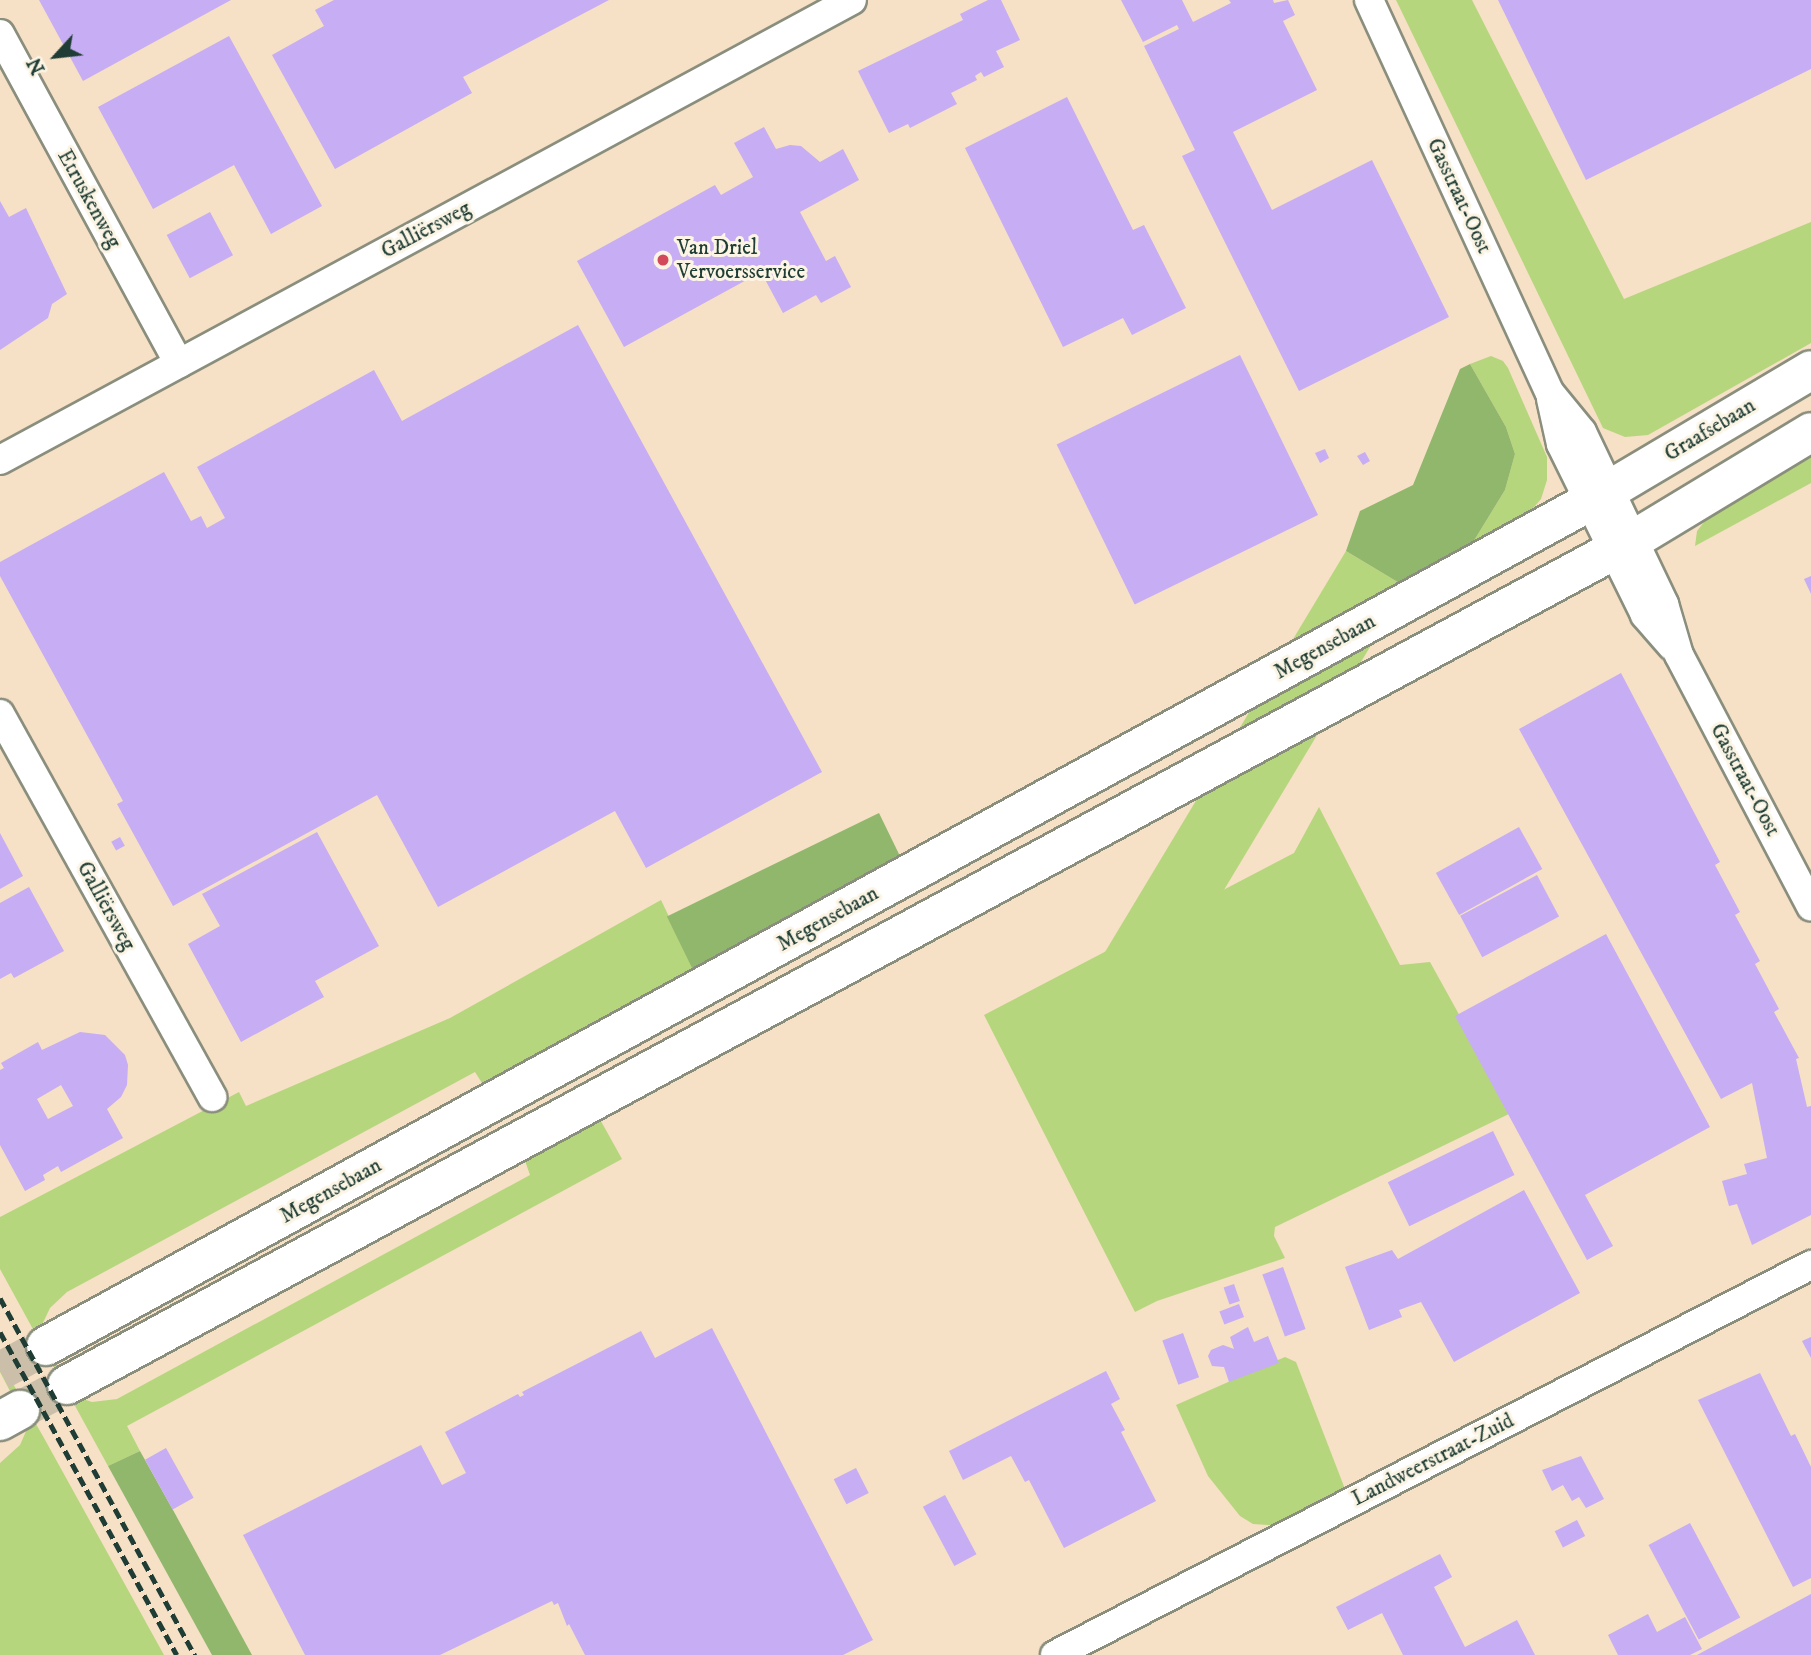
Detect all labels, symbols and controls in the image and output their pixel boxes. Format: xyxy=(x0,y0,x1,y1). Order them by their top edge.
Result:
north arrow xyxy=(21,21,91,91)
text: N xyxy=(23,54,51,78)
street label: Gasstraat-Oost xyxy=(1421,134,1497,258)
street label: Etruskenweg xyxy=(52,145,126,253)
street label: Galliërsweg xyxy=(377,196,475,264)
place label: Van Driel Vervoersservice xyxy=(677,235,805,285)
marker: Van Driel Vervoersservice xyxy=(655,252,671,268)
street label: Graafsebaan xyxy=(1660,393,1760,467)
street label: Megensebaan xyxy=(1270,609,1380,685)
street label: Gasstraat-Oost xyxy=(1705,719,1785,841)
street label: Galliërsweg xyxy=(71,857,141,955)
street label: Megensebaan xyxy=(773,881,883,957)
street label: Megensebaan xyxy=(276,1153,386,1229)
street label: Landweerstraat-Zuid xyxy=(1348,1408,1518,1512)

